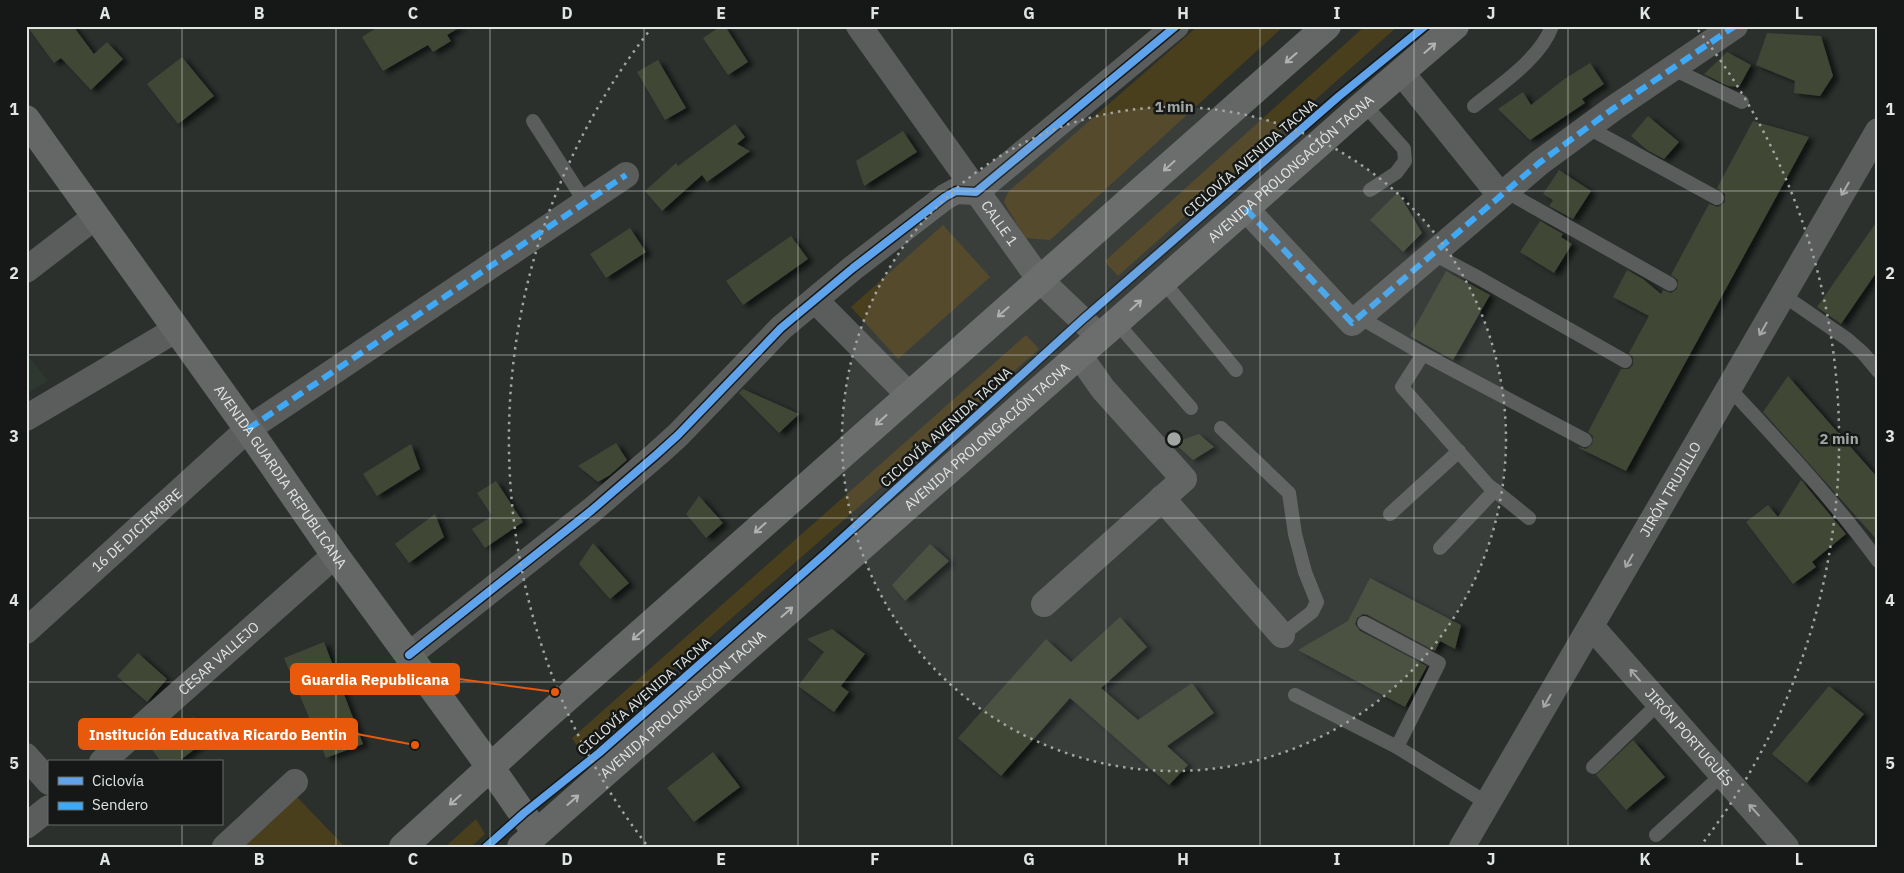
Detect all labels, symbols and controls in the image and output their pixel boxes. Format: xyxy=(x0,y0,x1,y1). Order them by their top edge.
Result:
text: A xyxy=(100,3,111,23)
text: B xyxy=(254,3,265,23)
text: C xyxy=(408,3,418,23)
text: D xyxy=(561,3,573,23)
text: E xyxy=(716,3,726,23)
text: F xyxy=(870,3,880,23)
text: G xyxy=(1023,3,1035,23)
text: H xyxy=(1177,3,1189,23)
text: I xyxy=(1334,3,1341,23)
text: J xyxy=(1487,3,1495,23)
text: K xyxy=(1639,3,1651,23)
text: L xyxy=(1795,3,1803,23)
one-way arrow xyxy=(1423,42,1436,53)
one-way arrow xyxy=(1284,53,1297,64)
street label: AVENIDA PROLONGACIÓN TACNA xyxy=(1204,91,1377,246)
street label: CICLOVÍA AVENIDA TACNA xyxy=(1179,94,1321,221)
text: 1 min xyxy=(1154,97,1194,116)
text: 1 xyxy=(9,99,19,119)
text: 1 xyxy=(1885,99,1895,119)
one-way arrow xyxy=(1163,161,1176,172)
one-way arrow xyxy=(1840,181,1850,195)
street label: CALLE 1 xyxy=(977,197,1022,249)
text: 2 xyxy=(9,263,19,283)
text: 2 xyxy=(1885,263,1895,283)
one-way arrow xyxy=(1130,299,1143,310)
one-way arrow xyxy=(997,306,1010,318)
one-way arrow xyxy=(1758,321,1768,336)
street label: AVENIDA PROLONGACIÓN TACNA xyxy=(900,358,1074,514)
street label: CICLOVÍA AVENIDA TACNA xyxy=(876,362,1016,491)
street label: AVENIDA GUARDIA REPUBLICANA xyxy=(210,381,351,572)
one-way arrow xyxy=(875,414,888,426)
text: 3 xyxy=(9,426,19,446)
text: 3 xyxy=(1885,426,1895,446)
text: 2 min xyxy=(1819,429,1859,448)
centre of rings xyxy=(1165,430,1183,448)
street label: JIRÓN TRUJILLO xyxy=(1636,438,1705,540)
street label: 16 DE DICIEMBRE xyxy=(88,484,186,576)
one-way arrow xyxy=(753,522,766,533)
one-way arrow xyxy=(1624,553,1634,567)
text: 4 xyxy=(9,590,19,610)
text: 4 xyxy=(1885,590,1895,610)
one-way arrow xyxy=(780,607,793,618)
street label: CESAR VALLEJO xyxy=(174,618,263,699)
street label: AVENIDA PROLONGACIÓN TACNA xyxy=(596,626,770,782)
one-way arrow xyxy=(632,629,645,640)
street label: CICLOVÍA AVENIDA TACNA xyxy=(573,632,715,759)
callout: Guardia Republicana xyxy=(291,664,459,694)
one-way arrow xyxy=(1629,669,1641,682)
text: Guardia Republicana xyxy=(301,670,449,689)
street label: JIRÓN PORTUGUÉS xyxy=(1641,684,1737,790)
one-way arrow xyxy=(1542,693,1552,707)
callout: Institución Educativa Ricardo Bentin xyxy=(79,719,357,749)
text: Institución Educativa Ricardo Bentin xyxy=(89,725,347,744)
text: 5 xyxy=(9,753,19,773)
text: 5 xyxy=(1885,753,1895,773)
legend xyxy=(48,760,222,826)
text: Ciclovía xyxy=(92,771,144,790)
one-way arrow xyxy=(448,794,461,806)
text: Sendero xyxy=(92,795,148,814)
one-way arrow xyxy=(566,795,579,806)
one-way arrow xyxy=(1748,804,1760,817)
text: A xyxy=(100,849,111,869)
text: B xyxy=(254,849,265,869)
text: C xyxy=(408,849,418,869)
text: D xyxy=(561,849,573,869)
text: E xyxy=(716,849,726,869)
text: F xyxy=(870,849,880,869)
text: G xyxy=(1023,849,1035,869)
text: H xyxy=(1177,849,1189,869)
text: I xyxy=(1334,849,1341,869)
text: J xyxy=(1487,849,1495,869)
text: K xyxy=(1639,849,1651,869)
text: L xyxy=(1795,849,1803,869)

